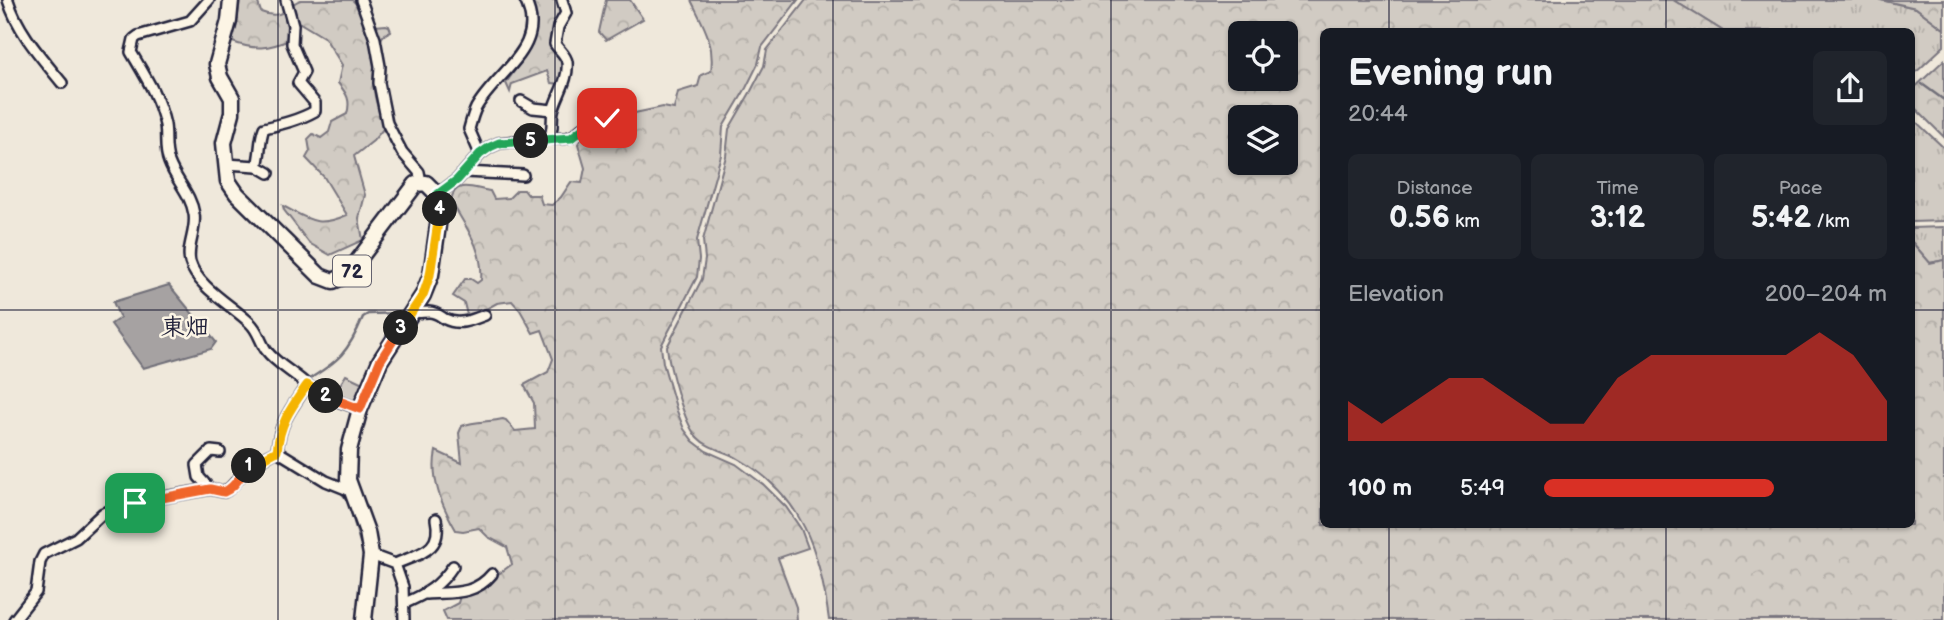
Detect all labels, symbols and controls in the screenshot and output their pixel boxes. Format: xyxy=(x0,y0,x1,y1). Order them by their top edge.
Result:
map controls xyxy=(1228,21,1298,175)
button: locate xyxy=(1228,21,1298,91)
text: Evening run xyxy=(1348,51,1553,96)
button: share xyxy=(1813,51,1887,125)
pin xyxy=(577,88,637,148)
icon: check xyxy=(588,99,626,137)
text: 20:44 xyxy=(1348,100,1408,128)
button: layers xyxy=(1228,105,1298,175)
pin: 5 xyxy=(514,124,548,158)
text: 5 xyxy=(525,129,536,152)
text: Distance xyxy=(1397,177,1472,200)
text: Time xyxy=(1596,177,1639,200)
text: Pace xyxy=(1779,177,1822,200)
pin: 4 xyxy=(422,192,458,227)
text: 4 xyxy=(434,197,445,220)
text: 0.56 xyxy=(1389,200,1450,236)
text: 3:12 xyxy=(1590,200,1645,236)
text: 5:42 xyxy=(1751,200,1811,236)
text: km xyxy=(1450,210,1480,233)
text: /km xyxy=(1811,210,1850,233)
road number: 72 xyxy=(333,256,371,286)
text: Elevation xyxy=(1348,280,1444,308)
text: 200–204 m xyxy=(1765,280,1887,308)
pin: 3 xyxy=(384,310,418,346)
district label: 東畑 xyxy=(161,313,209,342)
text: 3 xyxy=(395,316,406,339)
pin: 2 xyxy=(308,378,344,414)
text: 2 xyxy=(320,384,331,407)
pin: 1 xyxy=(232,448,266,484)
text: 1 xyxy=(245,454,253,477)
pin xyxy=(105,473,165,533)
text: 100 m xyxy=(1348,474,1412,502)
text: 5:49 xyxy=(1460,474,1505,502)
icon: arrive xyxy=(116,484,154,522)

